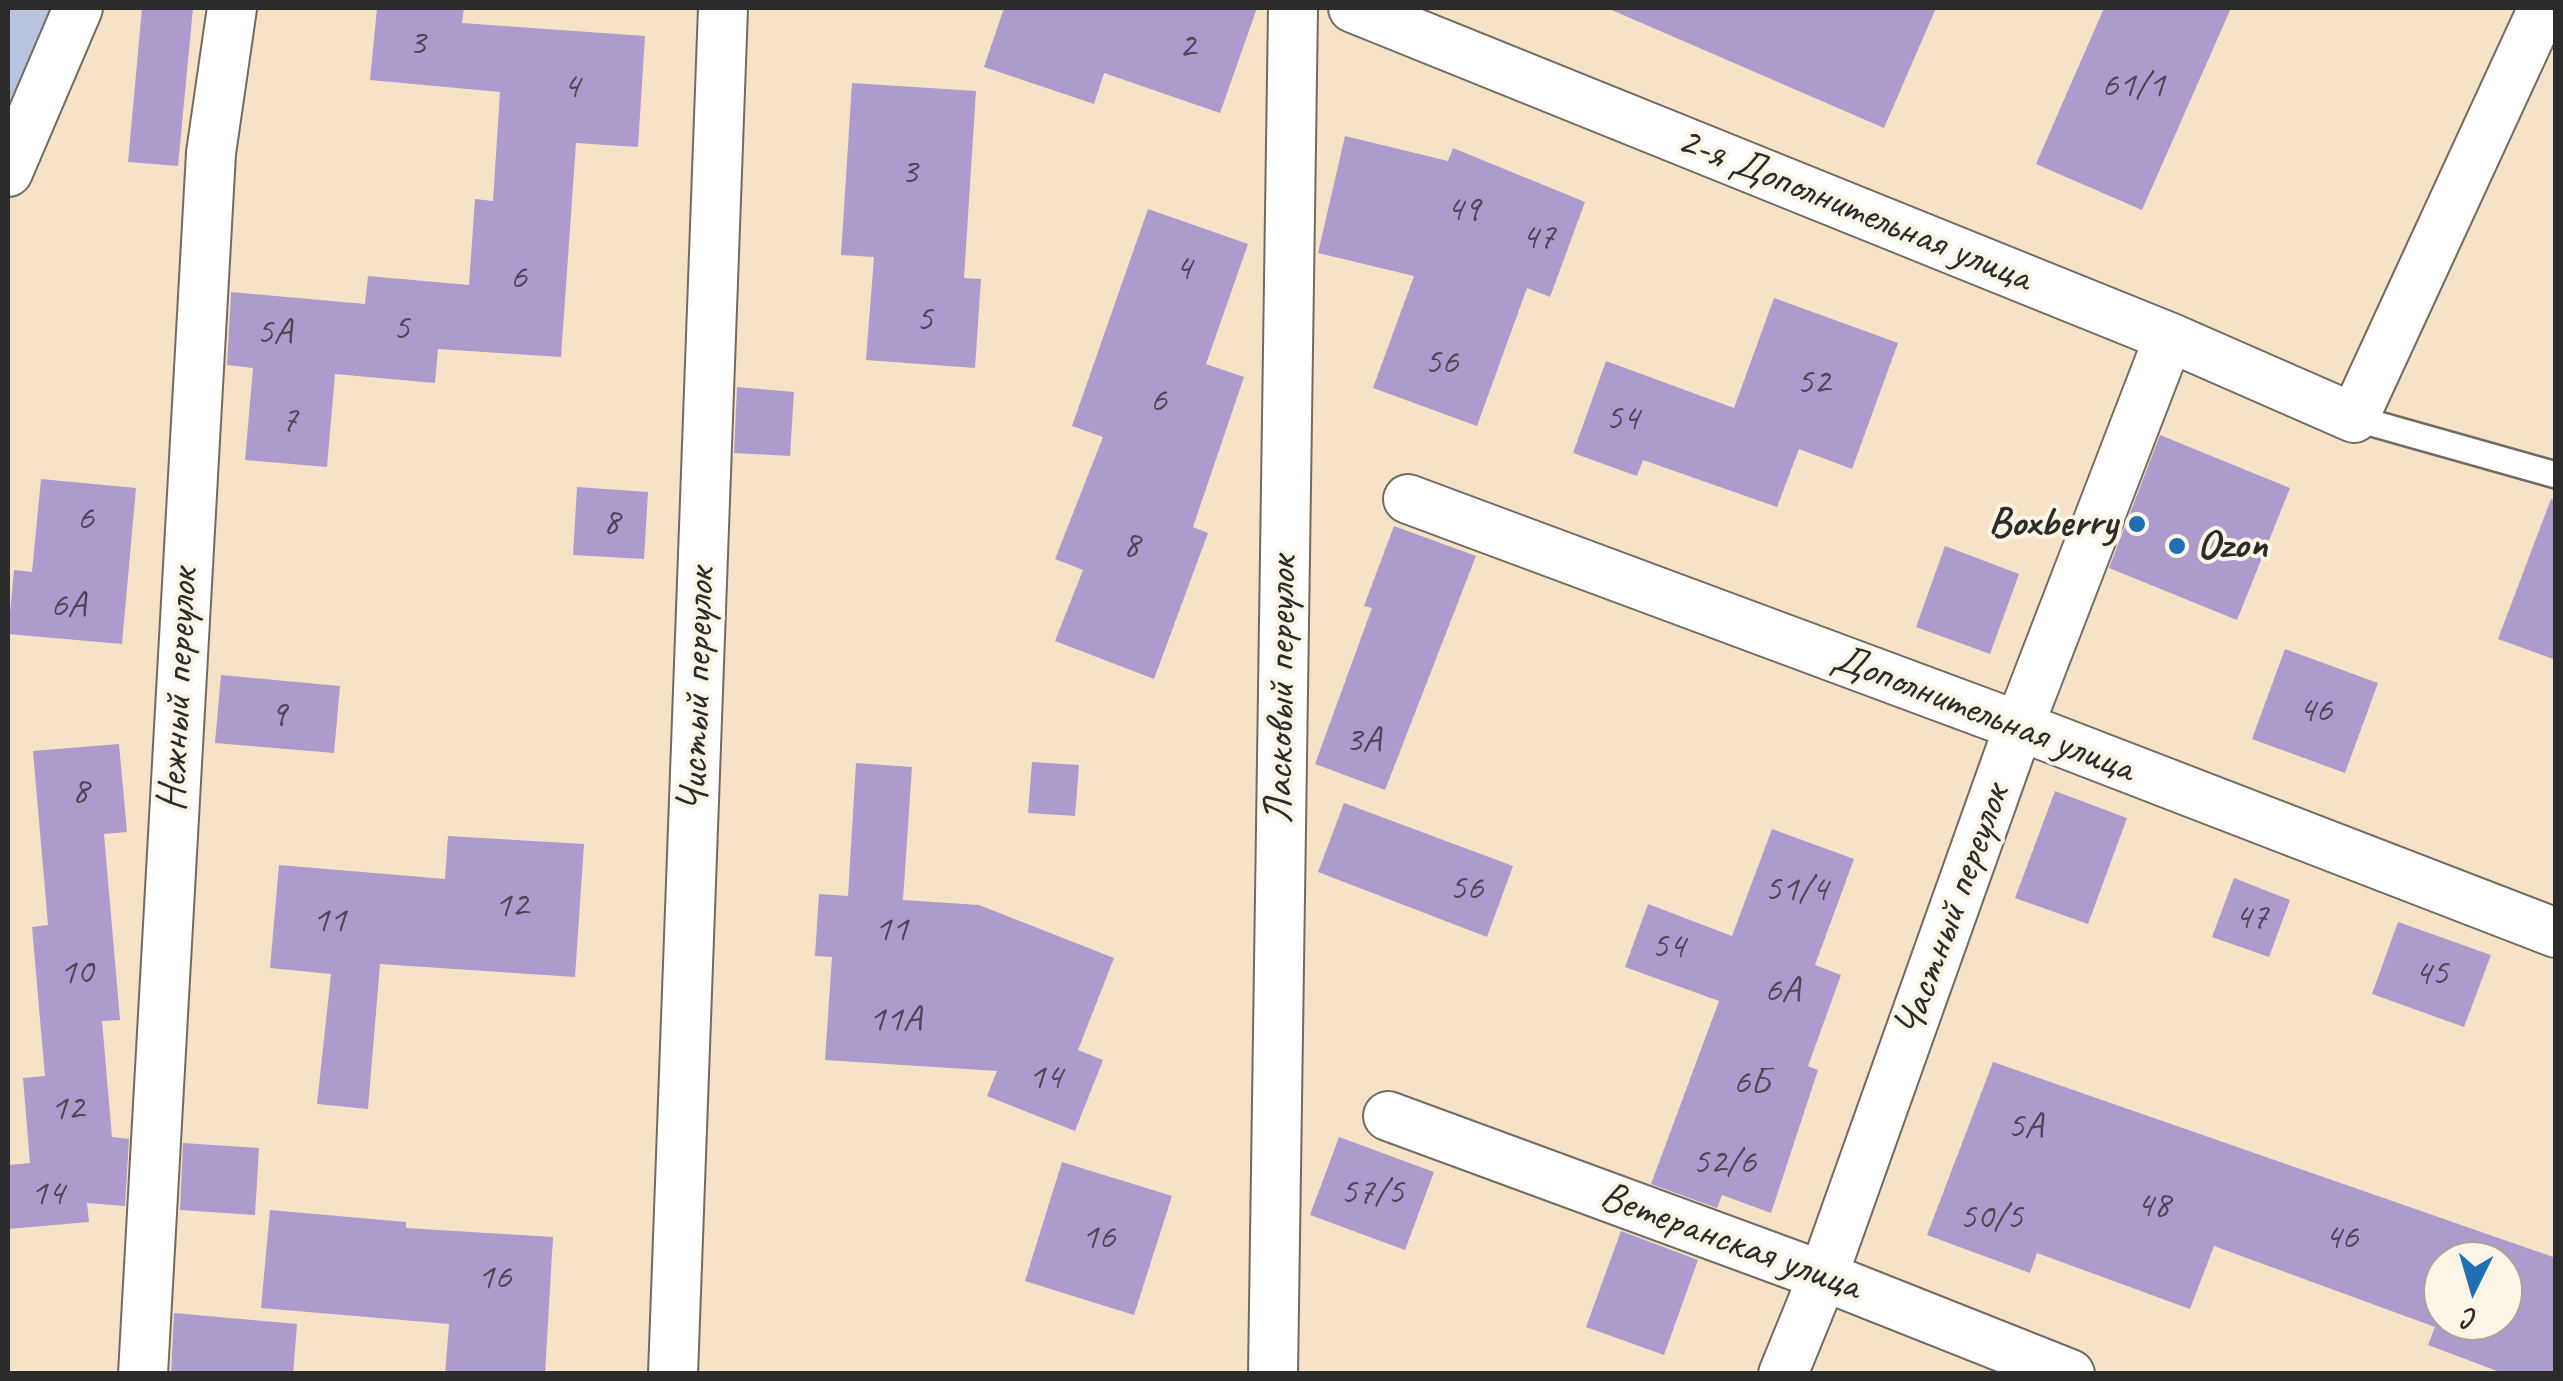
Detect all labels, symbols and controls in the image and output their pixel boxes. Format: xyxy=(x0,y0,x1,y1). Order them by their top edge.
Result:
house number: 3 xyxy=(408,21,426,67)
house number: 2 xyxy=(1178,24,1196,70)
house number: 61/1 xyxy=(2101,63,2165,109)
house number: 4 xyxy=(562,64,580,110)
street label: 2-я Дополнительная улица xyxy=(1670,116,2038,304)
house number: 3 xyxy=(900,150,918,196)
house number: 49 xyxy=(1446,187,1480,233)
house number: 47 xyxy=(1521,215,1555,261)
house number: 4 xyxy=(1174,246,1192,292)
house number: 6 xyxy=(509,255,527,301)
house number: 5 xyxy=(915,297,933,343)
house number: 5 xyxy=(392,306,410,352)
house number: 5А xyxy=(256,310,292,356)
house number: 56 xyxy=(1424,340,1458,386)
house number: 52 xyxy=(1796,360,1830,406)
house number: 6 xyxy=(1149,378,1167,424)
house number: 54 xyxy=(1605,396,1639,442)
house number: 7 xyxy=(280,398,298,444)
house number: 6 xyxy=(76,496,94,542)
place label: Boxberry xyxy=(1988,499,2117,549)
house number: 8 xyxy=(602,500,620,546)
marker: Boxberry xyxy=(2126,513,2148,535)
place label: Ozon xyxy=(2197,521,2267,571)
house number: 8 xyxy=(1122,523,1140,569)
marker: Ozon xyxy=(2166,535,2188,557)
street label: Ласковый переулок xyxy=(1254,556,1310,824)
street label: Нежный переулок xyxy=(147,567,211,813)
street label: Чистый переулок xyxy=(669,567,727,813)
house number: 6А xyxy=(50,583,86,629)
street label: Дополнительная улица xyxy=(1825,633,2141,795)
house number: 46 xyxy=(2298,688,2332,734)
house number: 9 xyxy=(269,692,287,738)
house number: 3А xyxy=(1345,718,1381,764)
house number: 8 xyxy=(71,769,89,815)
street label: Частный переулок xyxy=(1884,778,2022,1044)
house number: 56 xyxy=(1449,866,1483,912)
house number: 51/4 xyxy=(1764,867,1828,913)
house number: 12 xyxy=(494,883,528,929)
house number: 47 xyxy=(2234,895,2268,941)
house number: 11 xyxy=(312,898,346,944)
house number: 11 xyxy=(874,907,908,953)
house number: 54 xyxy=(1651,924,1685,970)
house number: 10 xyxy=(59,950,93,996)
house number: 45 xyxy=(2414,951,2448,997)
house number: 6А xyxy=(1764,968,1800,1014)
house number: 11А xyxy=(868,997,922,1043)
house number: 14 xyxy=(1028,1055,1062,1101)
house number: 6Б xyxy=(1733,1060,1769,1106)
house number: 12 xyxy=(50,1086,84,1132)
house number: 5А xyxy=(2007,1104,2043,1150)
house number: 52/6 xyxy=(1692,1140,1756,1186)
house number: 57/5 xyxy=(1340,1170,1404,1216)
house number: 14 xyxy=(30,1171,64,1217)
street label: Ветеранская улица xyxy=(1593,1172,1867,1312)
house number: 48 xyxy=(2136,1183,2170,1229)
house number: 50/5 xyxy=(1959,1195,2023,1241)
house number: 16 xyxy=(1081,1215,1115,1261)
house number: 46 xyxy=(2324,1215,2358,1261)
north arrow xyxy=(2423,1241,2523,1341)
house number: 16 xyxy=(477,1255,511,1301)
text: С xyxy=(2462,1301,2479,1337)

